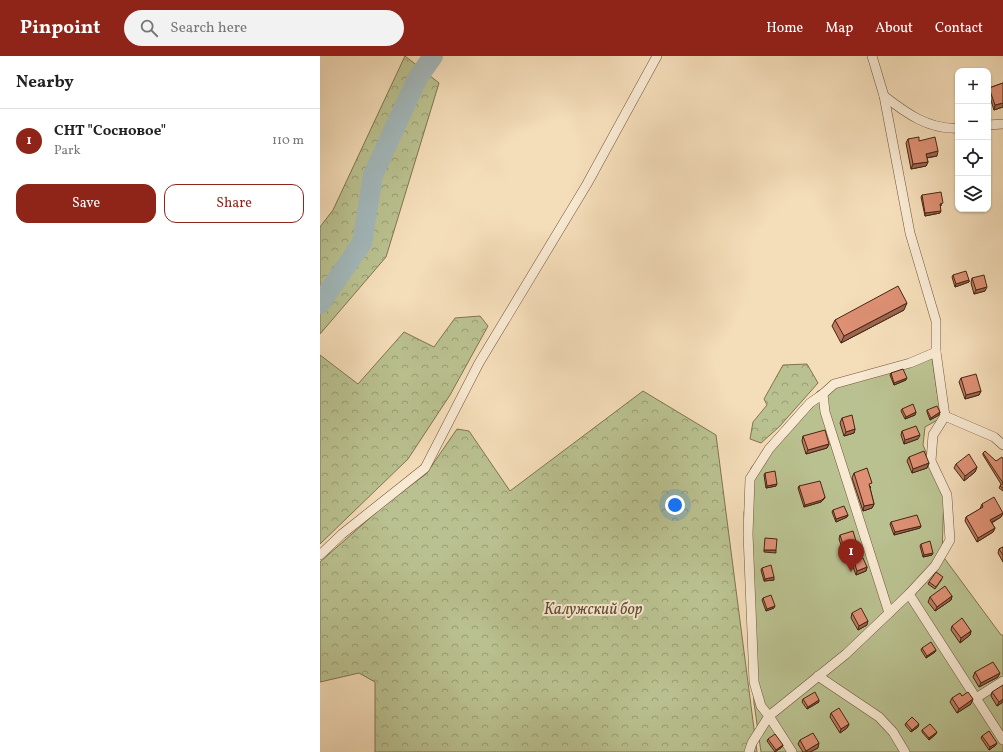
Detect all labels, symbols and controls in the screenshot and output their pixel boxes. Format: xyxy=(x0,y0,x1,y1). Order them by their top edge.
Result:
search box xyxy=(124,10,404,46)
text: Pinpoint xyxy=(20,15,100,41)
icon: search xyxy=(138,17,160,39)
text: Search here xyxy=(170,18,247,39)
text: Home xyxy=(766,19,803,38)
text: Map xyxy=(825,19,853,38)
text: About xyxy=(875,19,913,38)
text: Contact xyxy=(935,19,983,38)
map controls xyxy=(955,68,991,212)
button: + xyxy=(955,68,991,104)
text: Nearby xyxy=(16,71,74,94)
button: − xyxy=(955,104,991,140)
text: СНТ "Сосновое" xyxy=(54,121,166,142)
text: 1 xyxy=(26,132,32,150)
text: 110 m xyxy=(272,132,304,150)
button: locate xyxy=(955,140,991,176)
text: Park xyxy=(54,142,81,160)
button: layers xyxy=(955,176,991,212)
button: Save xyxy=(16,184,156,223)
button: Share xyxy=(164,184,304,223)
your location xyxy=(665,495,685,515)
pin: 1 xyxy=(838,539,864,572)
park label: Калужский бор xyxy=(544,599,643,621)

